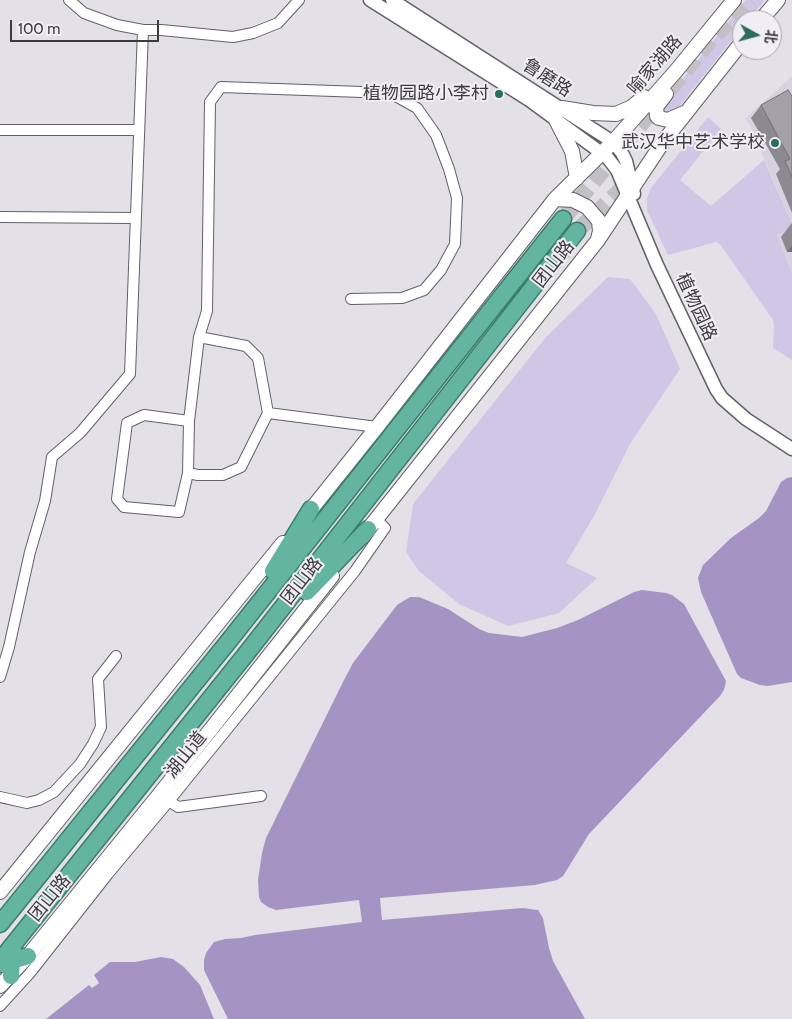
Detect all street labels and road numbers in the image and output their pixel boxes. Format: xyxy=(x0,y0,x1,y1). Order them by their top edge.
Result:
street label: 喻家湖路 xyxy=(623,31,687,99)
street label: 鲁磨路 xyxy=(518,54,576,102)
street label: 团山路 xyxy=(529,236,579,292)
street label: 植物园路 xyxy=(671,270,721,344)
street label: 团山路 xyxy=(277,553,327,609)
street label: 湖山道 xyxy=(161,727,211,783)
street label: 团山路 xyxy=(25,870,75,926)

